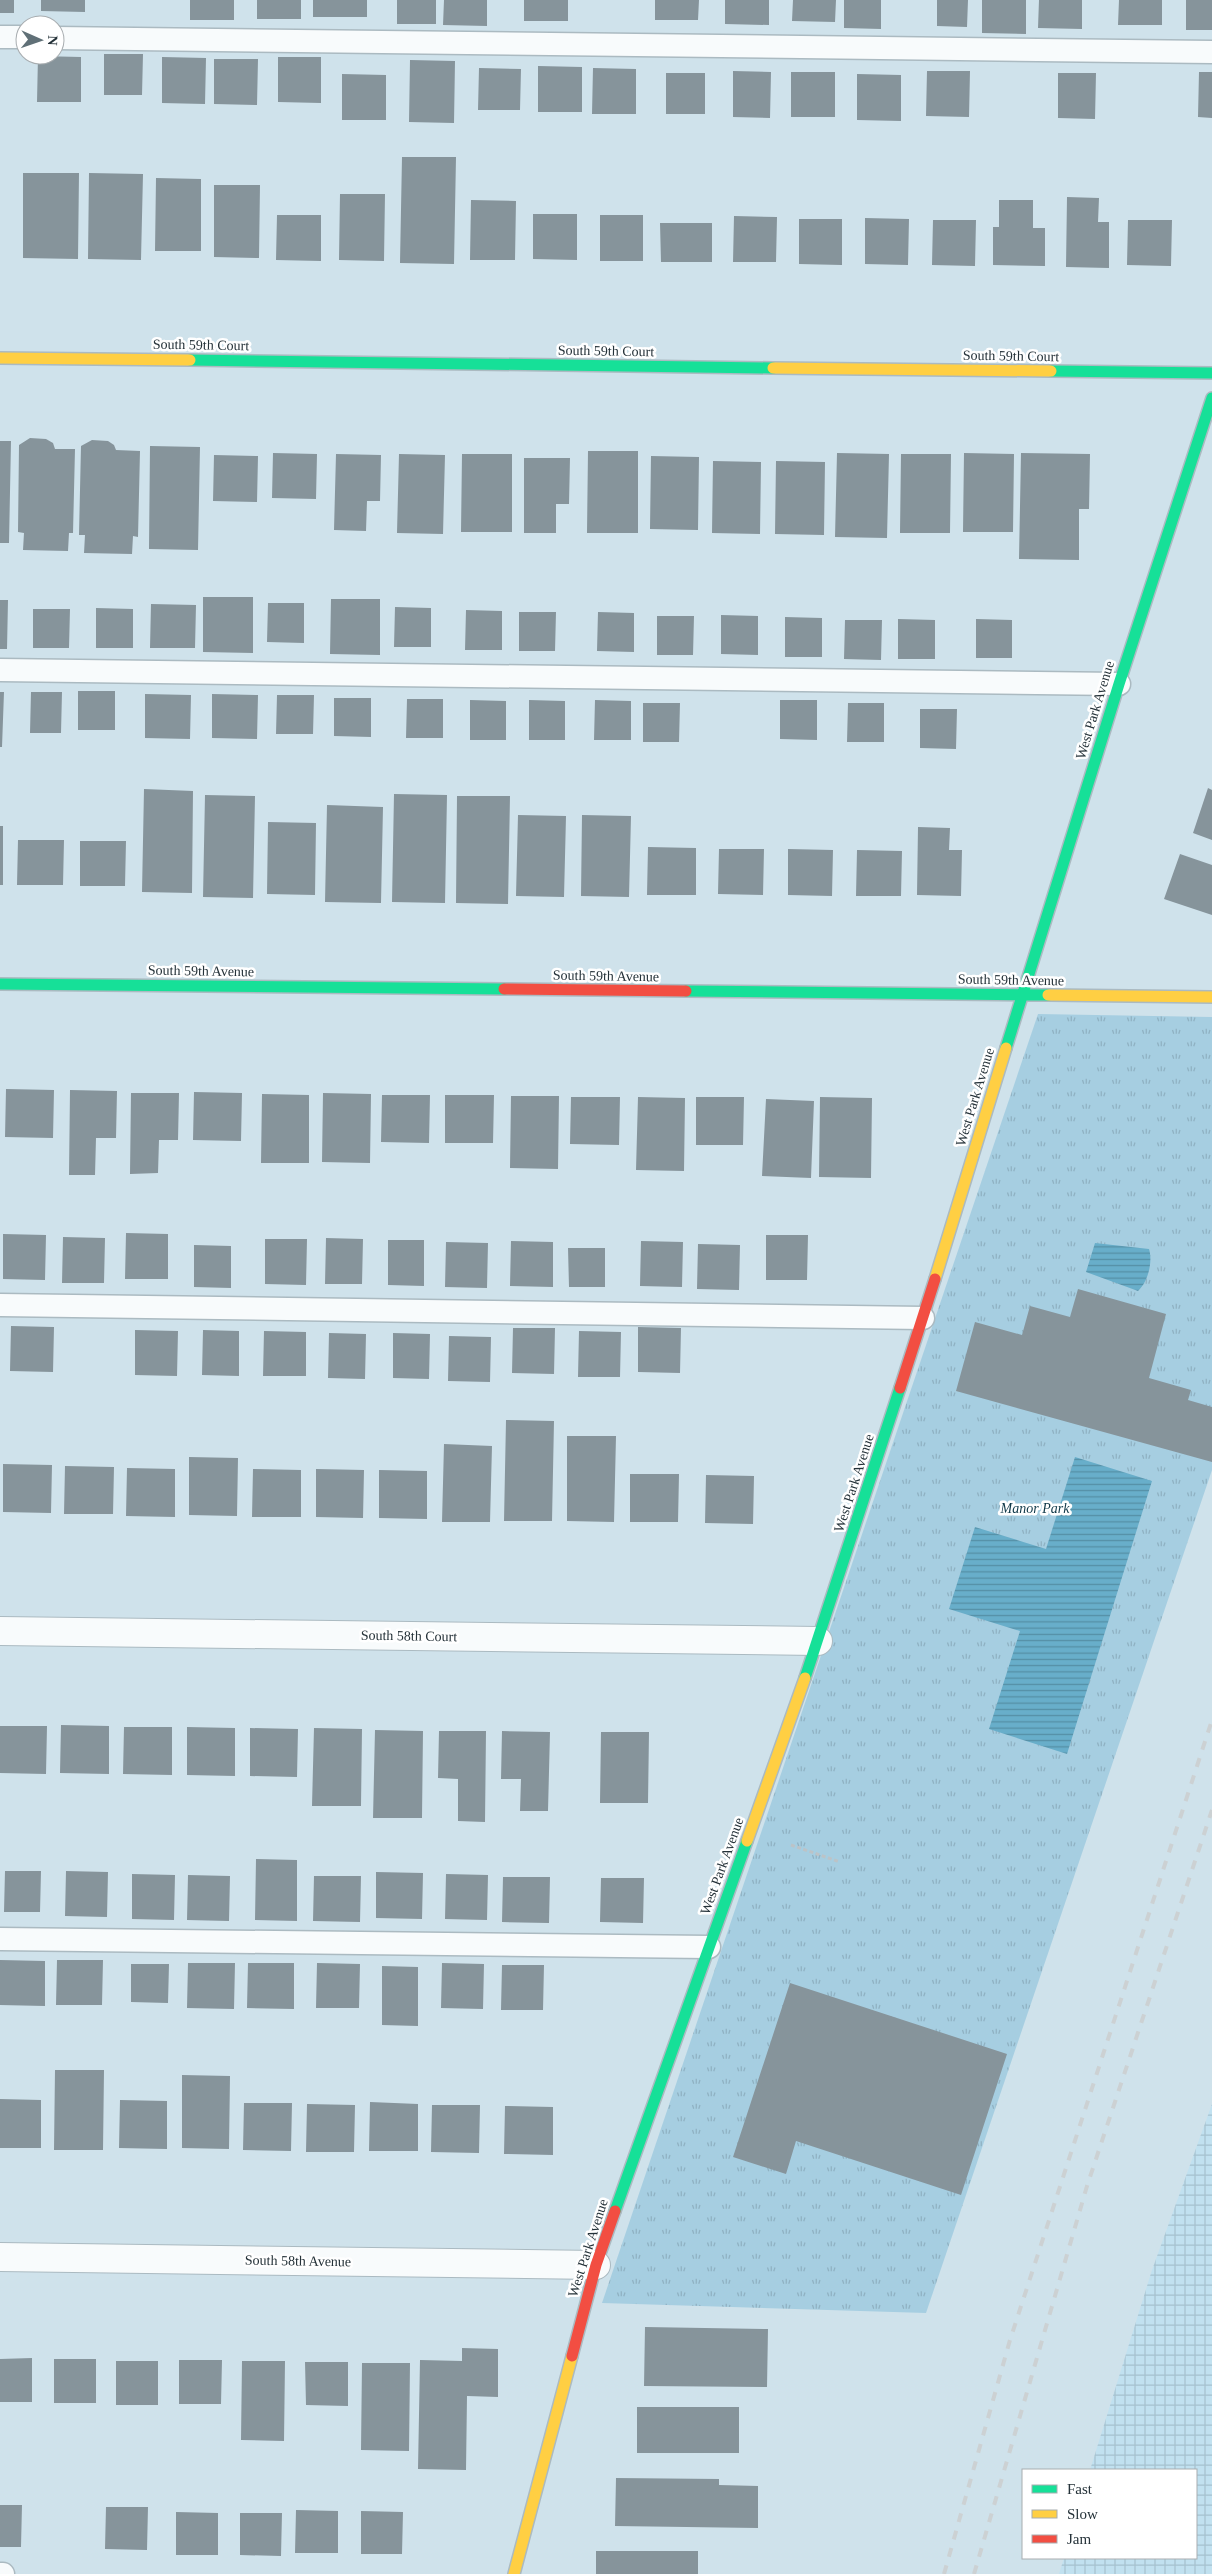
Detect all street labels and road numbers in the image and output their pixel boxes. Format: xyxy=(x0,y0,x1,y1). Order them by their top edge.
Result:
street label: South 59th Court xyxy=(153,337,249,353)
street label: South 59th Court xyxy=(558,343,654,359)
street label: South 59th Court xyxy=(963,348,1059,364)
street label: West Park Avenue xyxy=(1073,659,1117,761)
street label: South 59th Avenue xyxy=(148,963,254,979)
street label: South 59th Avenue xyxy=(553,968,659,984)
street label: South 59th Avenue xyxy=(958,972,1064,988)
street label: West Park Avenue xyxy=(953,1046,997,1148)
street label: West Park Avenue xyxy=(831,1432,877,1534)
street label: South 58th Court xyxy=(361,1628,457,1644)
street label: West Park Avenue xyxy=(698,1815,746,1917)
street label: West Park Avenue xyxy=(565,2197,611,2299)
street label: South 58th Avenue xyxy=(245,2253,351,2269)

